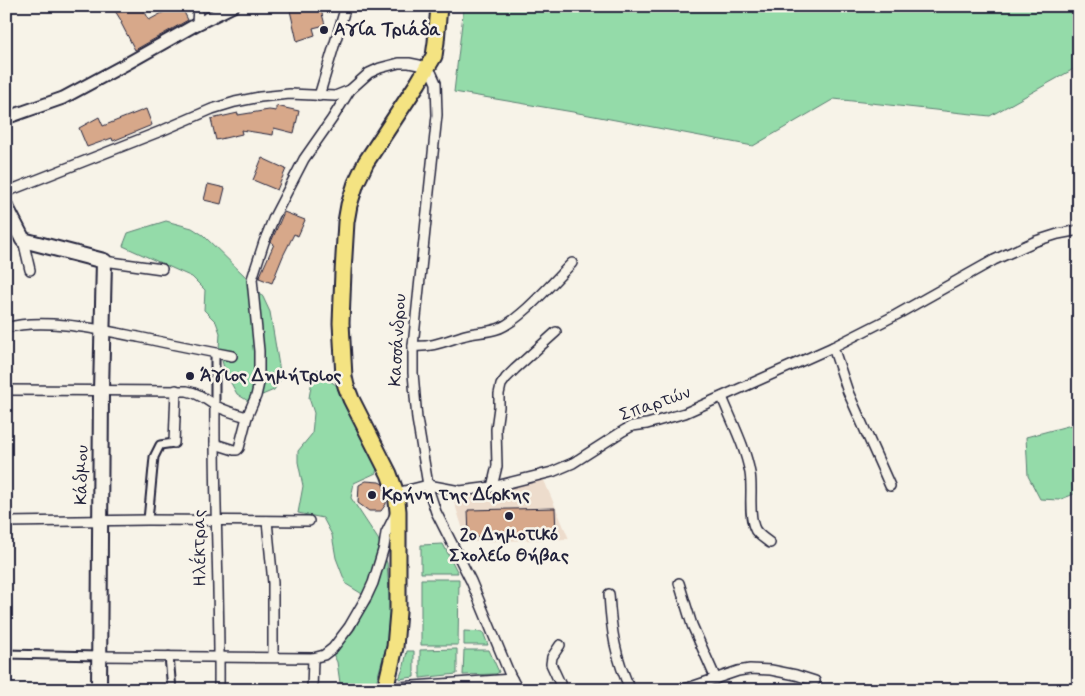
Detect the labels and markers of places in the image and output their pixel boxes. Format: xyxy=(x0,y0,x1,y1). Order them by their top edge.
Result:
place label: Αγία Τριάδα xyxy=(334,18,441,42)
marker: Αγία Τριάδα xyxy=(318,24,330,36)
place label: Άγιος Δημήτριος xyxy=(200,364,342,388)
marker: Άγιος Δημήτριος xyxy=(184,370,196,382)
place label: Κρήνη της Δίρκης xyxy=(382,483,530,507)
marker: Κρήνη της Δίρκης xyxy=(366,489,378,501)
marker: 2ο Δημοτικό Σχολείο Θήβας xyxy=(503,510,515,522)
place label: 2ο Δημοτικό Σχολείο Θήβας xyxy=(449,523,569,568)

